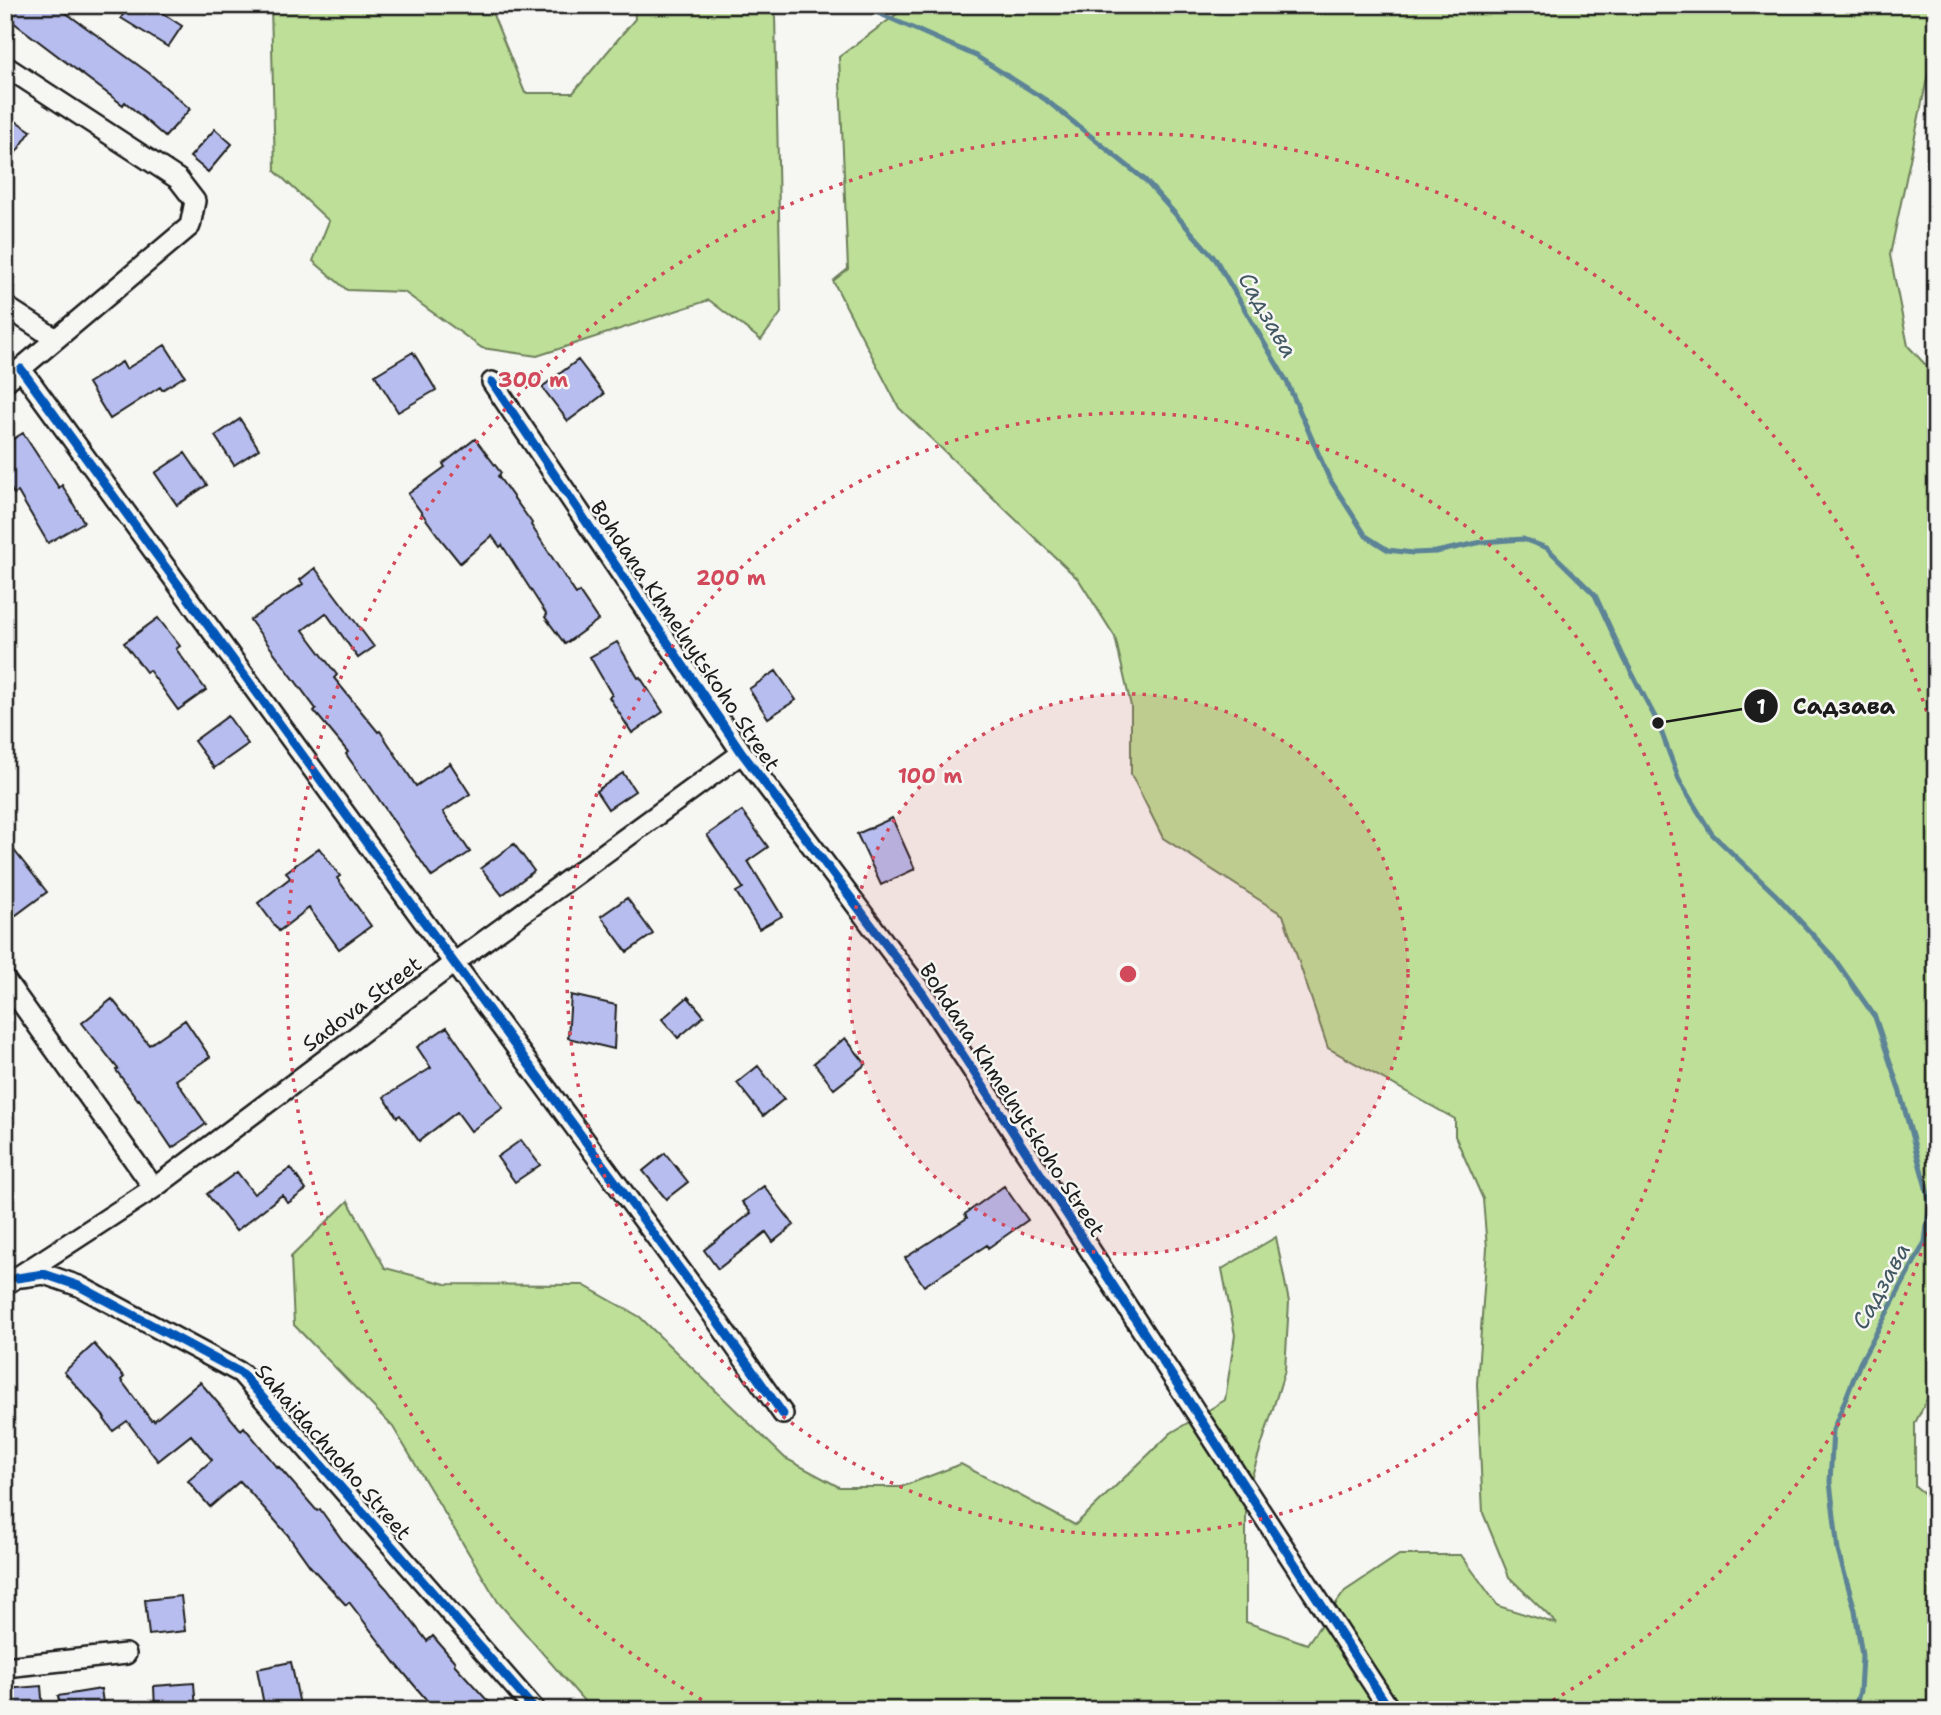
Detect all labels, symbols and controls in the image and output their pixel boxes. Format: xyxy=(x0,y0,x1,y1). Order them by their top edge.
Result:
water label: Садзава xyxy=(1231,266,1305,364)
text: 300 m xyxy=(498,366,568,394)
street label: Bohdana Khmelnytskoho Street xyxy=(584,495,786,777)
text: 200 m xyxy=(696,564,766,592)
callout: Садзава xyxy=(1744,684,1909,728)
text: Садзава xyxy=(1793,691,1896,721)
text: 1 xyxy=(1756,693,1766,721)
text: 100 m xyxy=(898,762,962,790)
street label: Sadova Street xyxy=(297,950,427,1058)
street label: Bohdana Khmelnytskoho Street xyxy=(913,958,1111,1242)
centre of rings xyxy=(1116,962,1140,986)
water label: Садзава xyxy=(1845,1237,1917,1335)
street label: Sahaidachnoho Street xyxy=(249,1358,417,1546)

